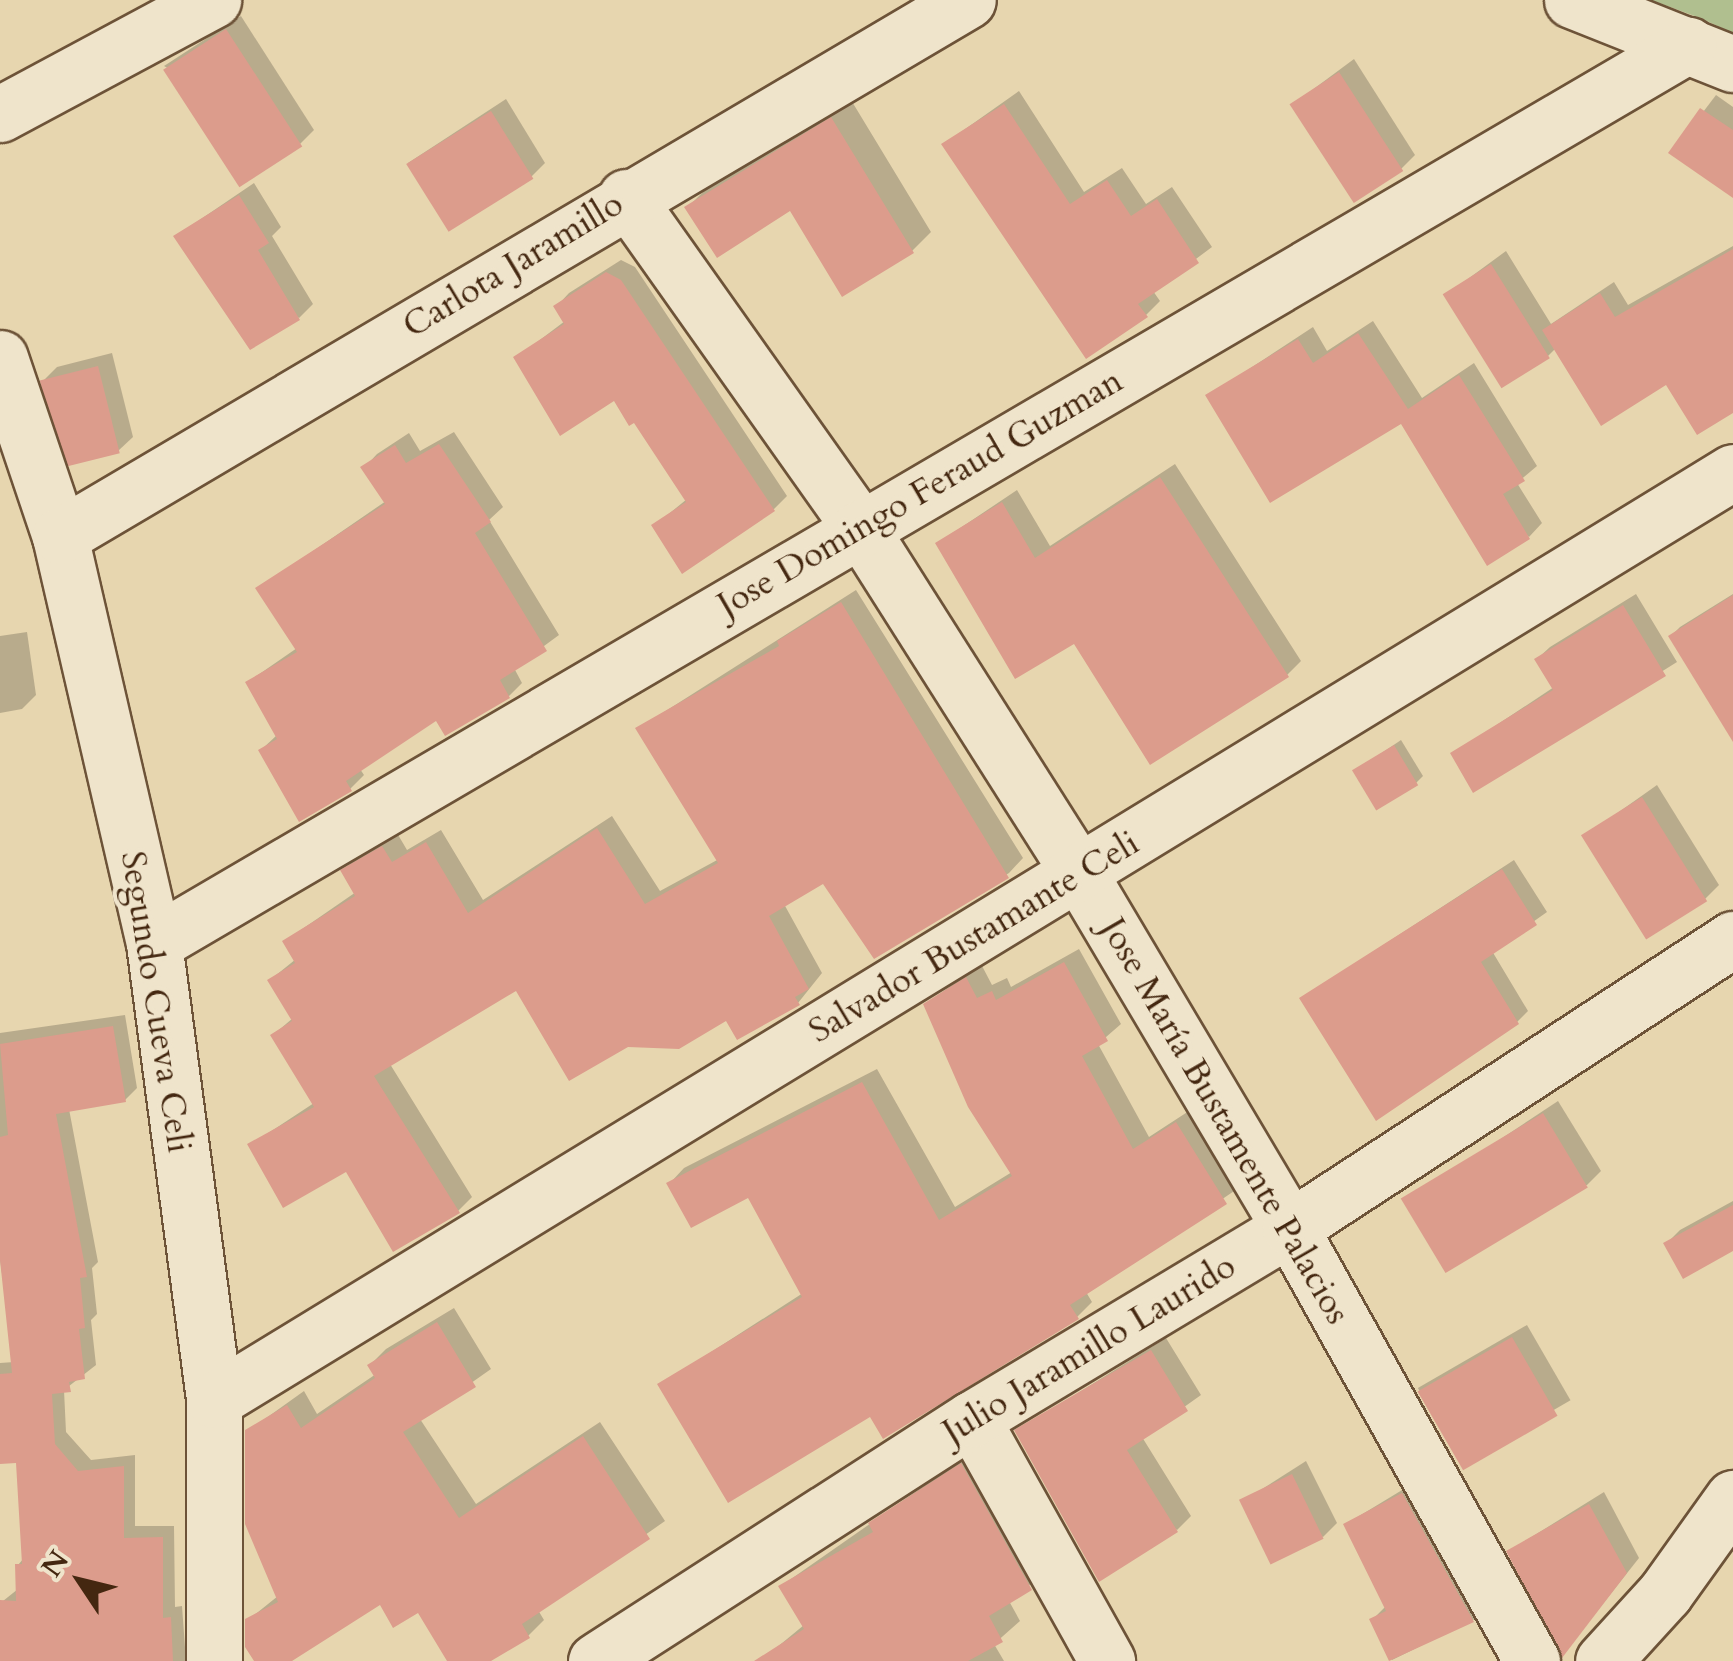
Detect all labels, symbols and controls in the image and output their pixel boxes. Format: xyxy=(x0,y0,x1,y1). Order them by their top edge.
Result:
street label: Carlota Jaramillo xyxy=(395,183,631,347)
street label: Jose Domingo Feraud Guzman xyxy=(710,360,1130,626)
street label: Salvador Bustamante Celi xyxy=(801,822,1147,1052)
street label: Segundo Cueva Celi xyxy=(111,848,201,1156)
street label: Jose María Bustamente Palacios xyxy=(1091,910,1359,1332)
street label: Julio Jaramillo Laurido xyxy=(935,1245,1243,1453)
north arrow xyxy=(30,1531,130,1631)
text: N xyxy=(33,1543,78,1585)

